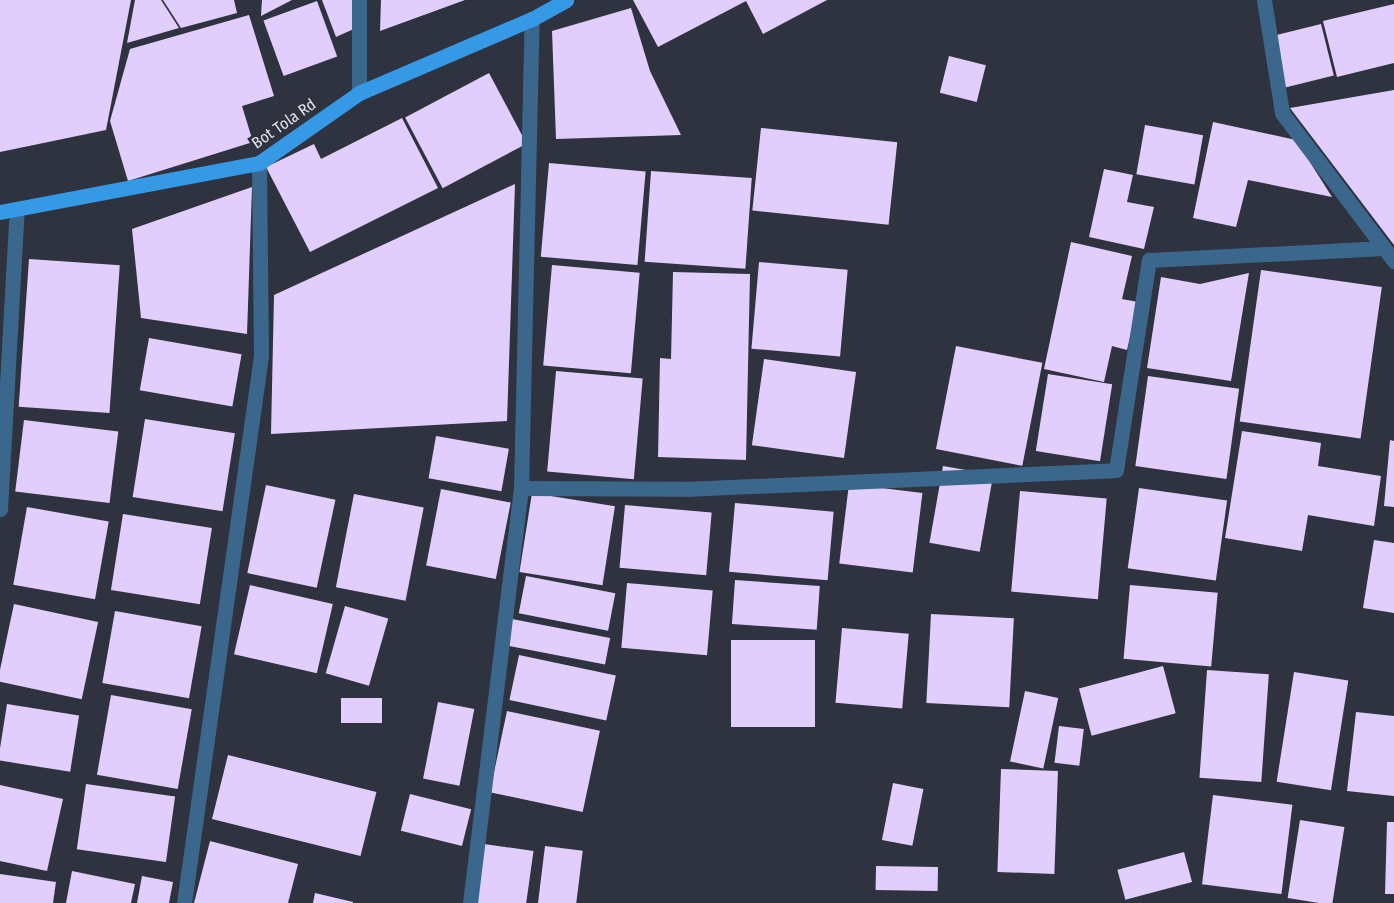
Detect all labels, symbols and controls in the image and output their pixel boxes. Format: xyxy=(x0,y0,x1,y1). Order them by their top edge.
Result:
street label: Bot Tola Rd xyxy=(248,95,320,153)

